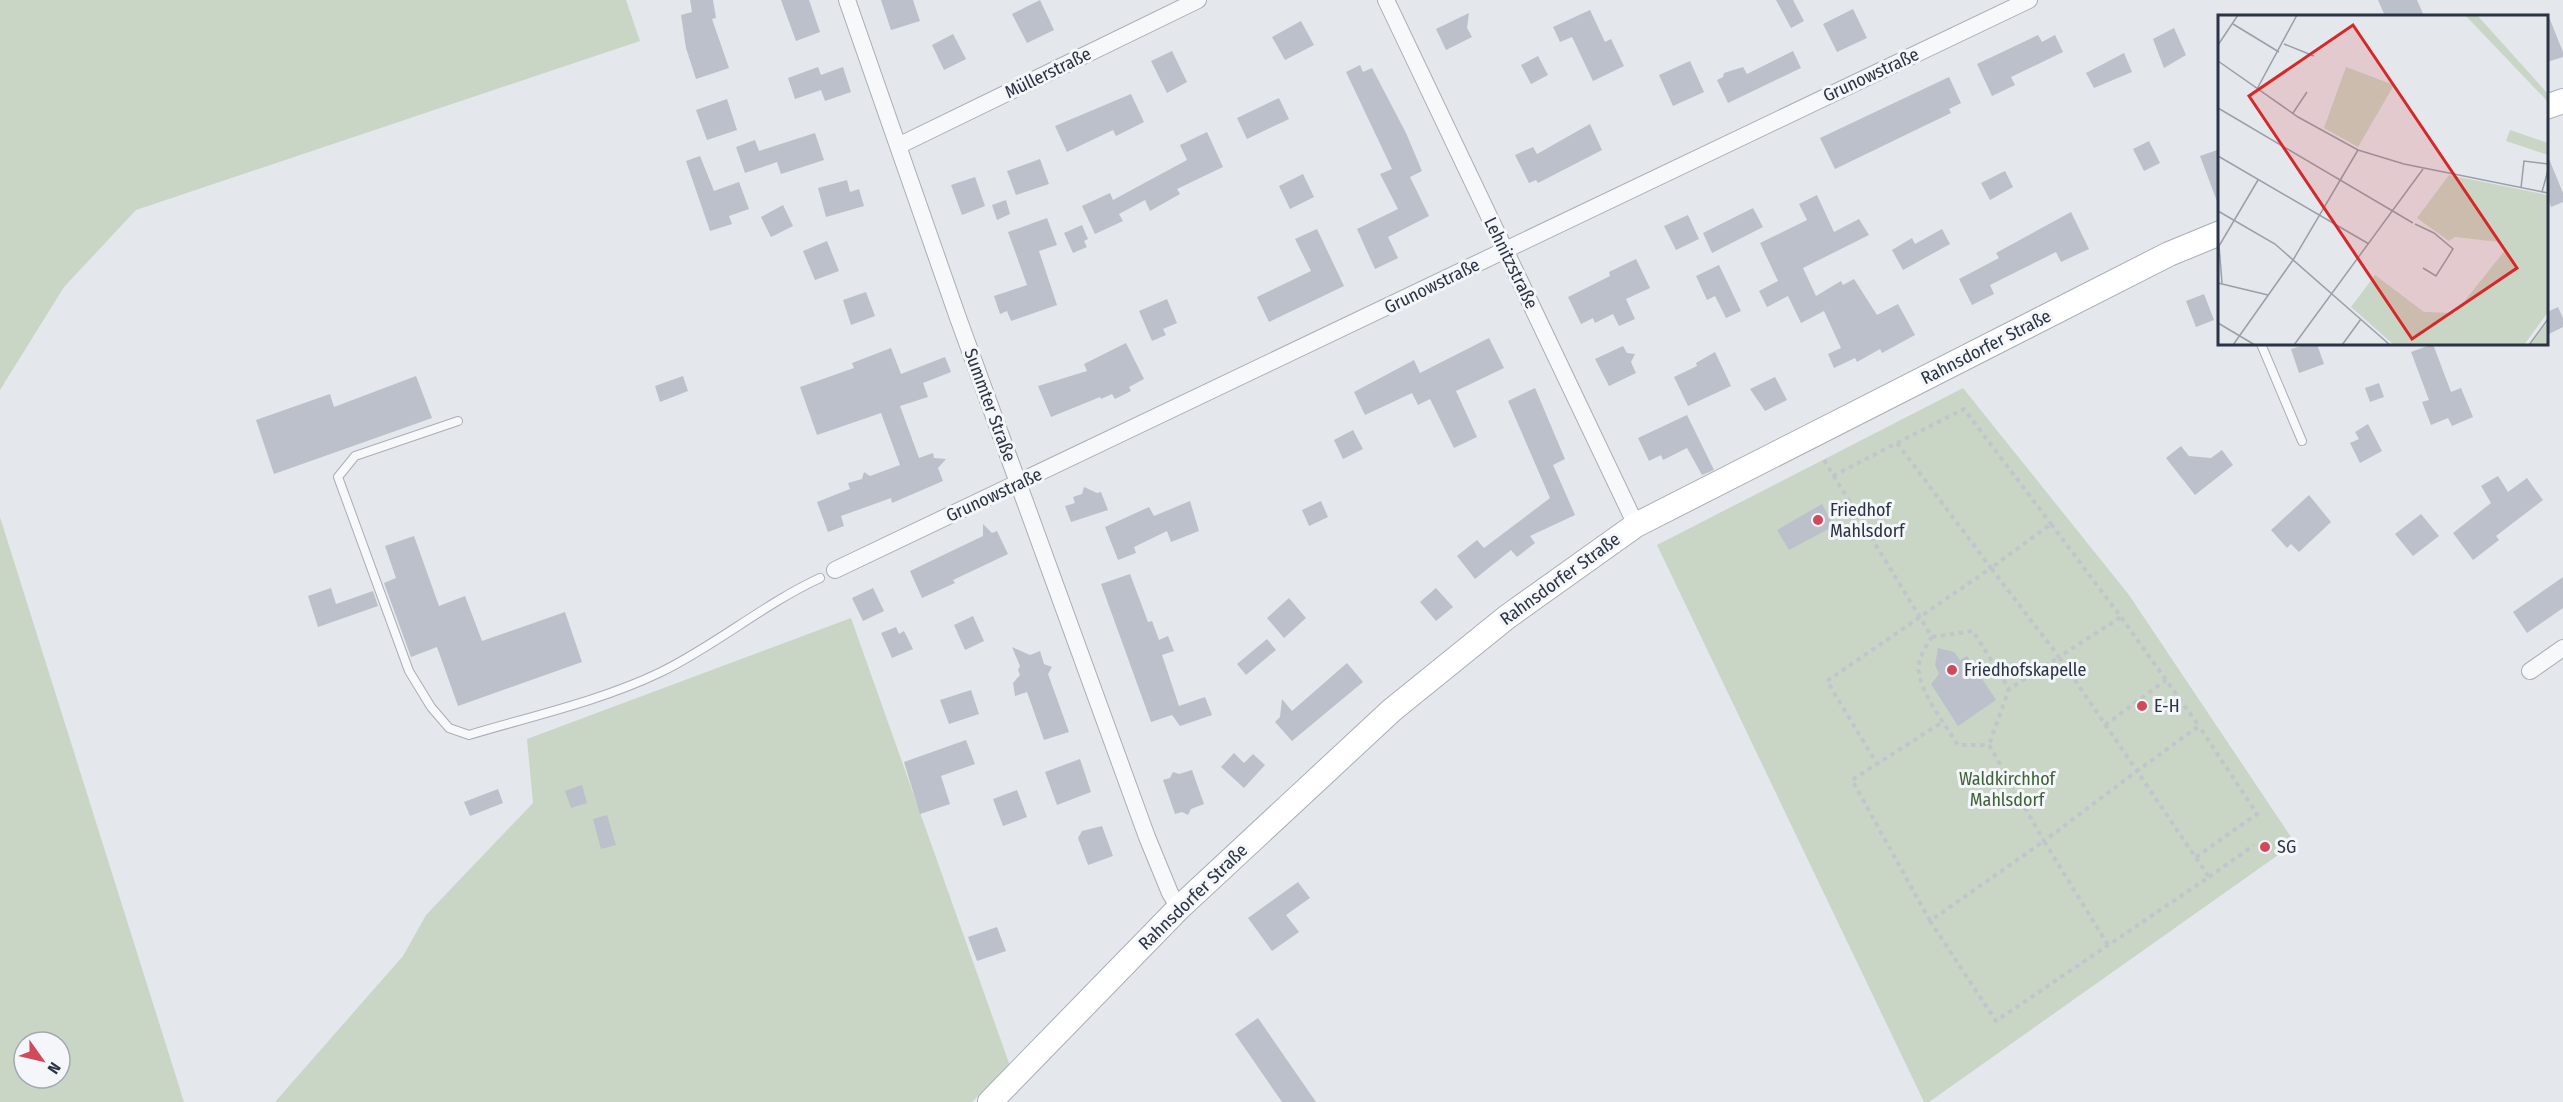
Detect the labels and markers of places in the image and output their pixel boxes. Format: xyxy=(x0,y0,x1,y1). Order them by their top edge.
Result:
place label: Friedhof Mahlsdorf xyxy=(1830,499,1906,542)
marker: Friedhof Mahlsdorf xyxy=(1811,513,1825,527)
place label: Friedhofskapelle xyxy=(1964,659,2087,681)
marker: Friedhofskapelle xyxy=(1945,663,1959,677)
place label: E-H xyxy=(2154,695,2180,717)
marker: E-H xyxy=(2135,699,2149,713)
place label: SG xyxy=(2277,836,2296,858)
marker: SG xyxy=(2258,840,2272,854)

